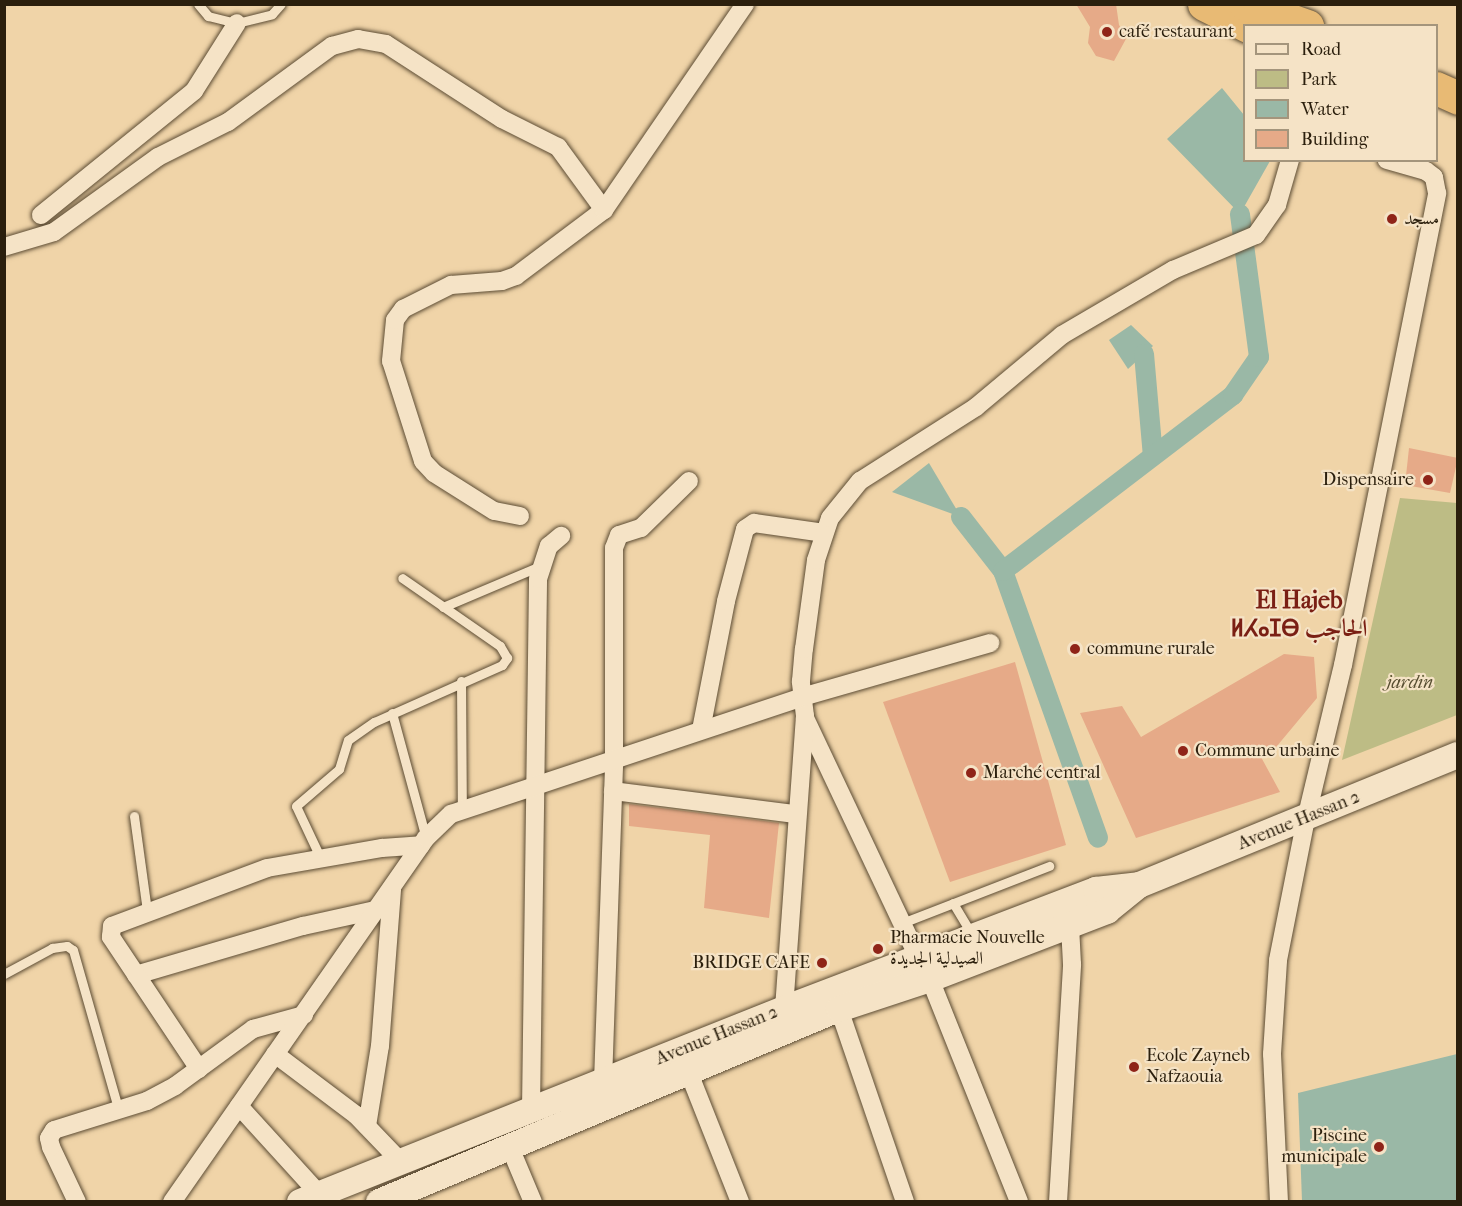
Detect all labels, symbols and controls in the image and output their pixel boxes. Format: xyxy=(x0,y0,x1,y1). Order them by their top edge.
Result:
place label: café restaurant xyxy=(1119,21,1234,43)
legend xyxy=(1243,24,1438,162)
marker: café restaurant xyxy=(1100,25,1114,39)
text: Road xyxy=(1301,39,1341,60)
text: Park xyxy=(1301,69,1337,90)
text: Water xyxy=(1301,99,1349,120)
text: Building xyxy=(1301,129,1368,150)
place label: مسجد xyxy=(1404,208,1439,230)
marker: مسجد xyxy=(1385,212,1399,226)
place label: Dispensaire xyxy=(1322,469,1414,491)
marker: Dispensaire xyxy=(1419,471,1437,489)
district label: El Hajeb ⵍⵃⴰⵊⴱ الحاجب xyxy=(1230,587,1368,643)
place label: commune rurale xyxy=(1087,638,1215,660)
marker: commune rurale xyxy=(1068,642,1082,656)
park label: jardin xyxy=(1387,672,1433,694)
place label: Commune urbaine xyxy=(1195,740,1339,762)
marker: Commune urbaine xyxy=(1176,744,1190,758)
place label: Marché central xyxy=(983,762,1101,784)
marker: Marché central xyxy=(964,766,978,780)
street label: Avenue Hassan 2 xyxy=(1235,787,1363,855)
place label: Pharmacie Nouvelle الصيدلية الجديدة xyxy=(890,928,1045,970)
marker: Pharmacie Nouvelle الصيدلية الجديدة xyxy=(871,942,885,956)
place label: BRIDGE CAFE xyxy=(693,952,810,974)
marker: BRIDGE CAFE xyxy=(815,956,829,970)
street label: Avenue Hassan 2 xyxy=(653,1002,781,1070)
place label: Ecole Zayneb Nafzaouia xyxy=(1146,1046,1250,1088)
marker: Ecole Zayneb Nafzaouia xyxy=(1127,1060,1141,1074)
place label: Piscine municipale xyxy=(1281,1126,1367,1168)
marker: Piscine municipale xyxy=(1372,1140,1386,1154)

